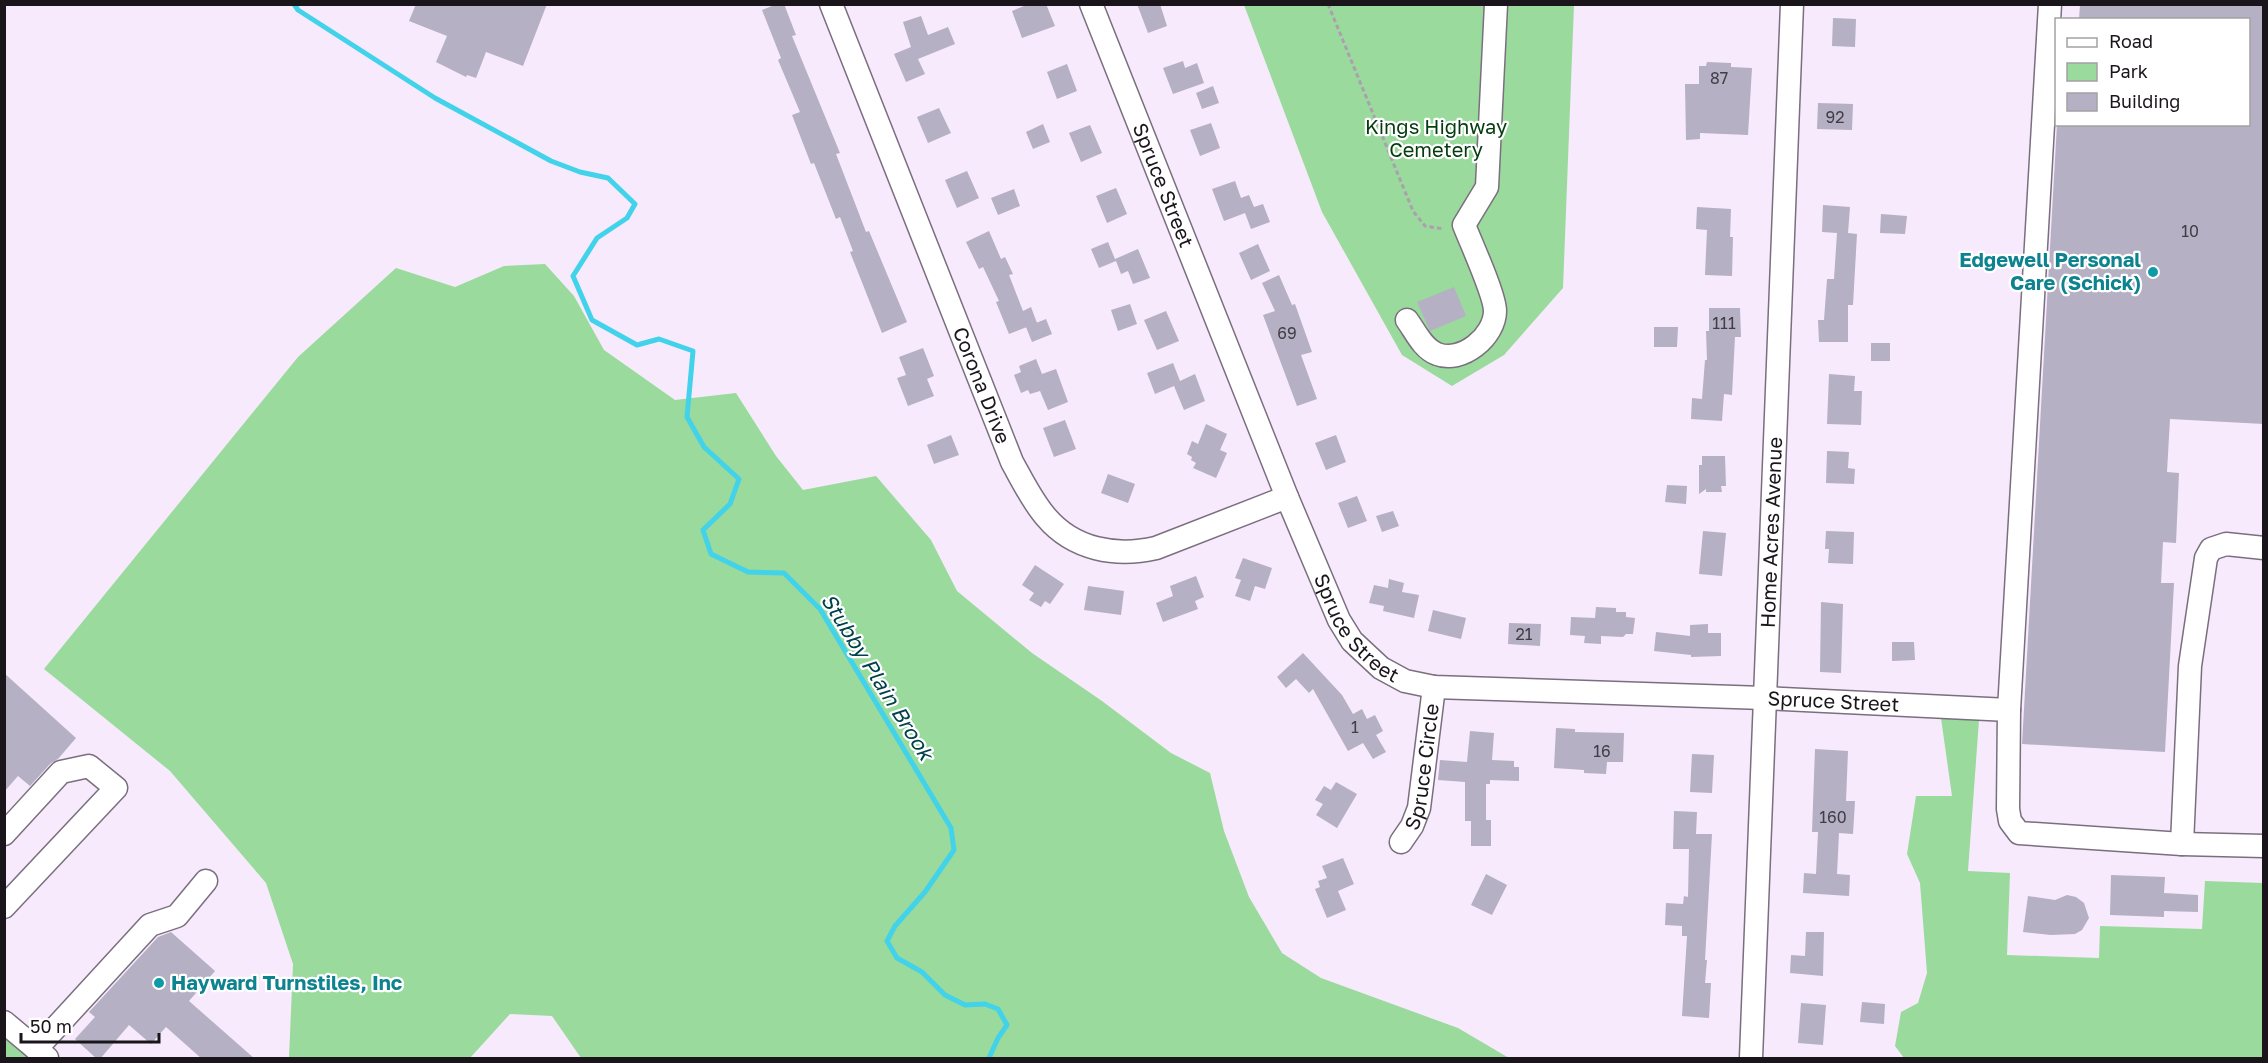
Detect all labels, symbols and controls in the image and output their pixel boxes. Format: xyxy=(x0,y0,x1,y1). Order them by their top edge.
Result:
legend xyxy=(2055,18,2250,126)
text: Road xyxy=(2109,30,2153,52)
text: Park xyxy=(2109,60,2148,82)
house number: 87 xyxy=(1710,68,1728,88)
text: Building xyxy=(2109,90,2180,112)
house number: 92 xyxy=(1826,107,1844,127)
park label: Kings Highway Cemetery xyxy=(1365,114,1507,161)
street label: Spruce Street xyxy=(1128,119,1199,251)
house number: 10 xyxy=(2181,221,2199,241)
place label: Edgewell Personal Care (Schick) xyxy=(1959,247,2141,294)
marker: Edgewell Personal Care (Schick) xyxy=(2146,265,2160,279)
house number: 111 xyxy=(1712,313,1736,333)
street label: Corona Drive xyxy=(949,323,1016,447)
house number: 69 xyxy=(1277,323,1297,343)
street label: Home Acres Avenue xyxy=(1755,436,1786,628)
street label: Spruce Street xyxy=(1310,570,1403,686)
water label: Stubby Plain Brook xyxy=(816,588,941,766)
house number: 21 xyxy=(1515,624,1533,644)
street label: Spruce Street xyxy=(1767,685,1900,716)
street label: Spruce Circle xyxy=(1399,702,1443,833)
house number: 1 xyxy=(1351,717,1359,737)
house number: 16 xyxy=(1593,741,1611,761)
house number: 160 xyxy=(1819,807,1847,827)
place label: Hayward Turnstiles, Inc xyxy=(171,970,402,994)
marker: Hayward Turnstiles, Inc xyxy=(152,976,166,990)
scale bar xyxy=(21,1006,159,1044)
text: 50 m xyxy=(30,1015,72,1037)

